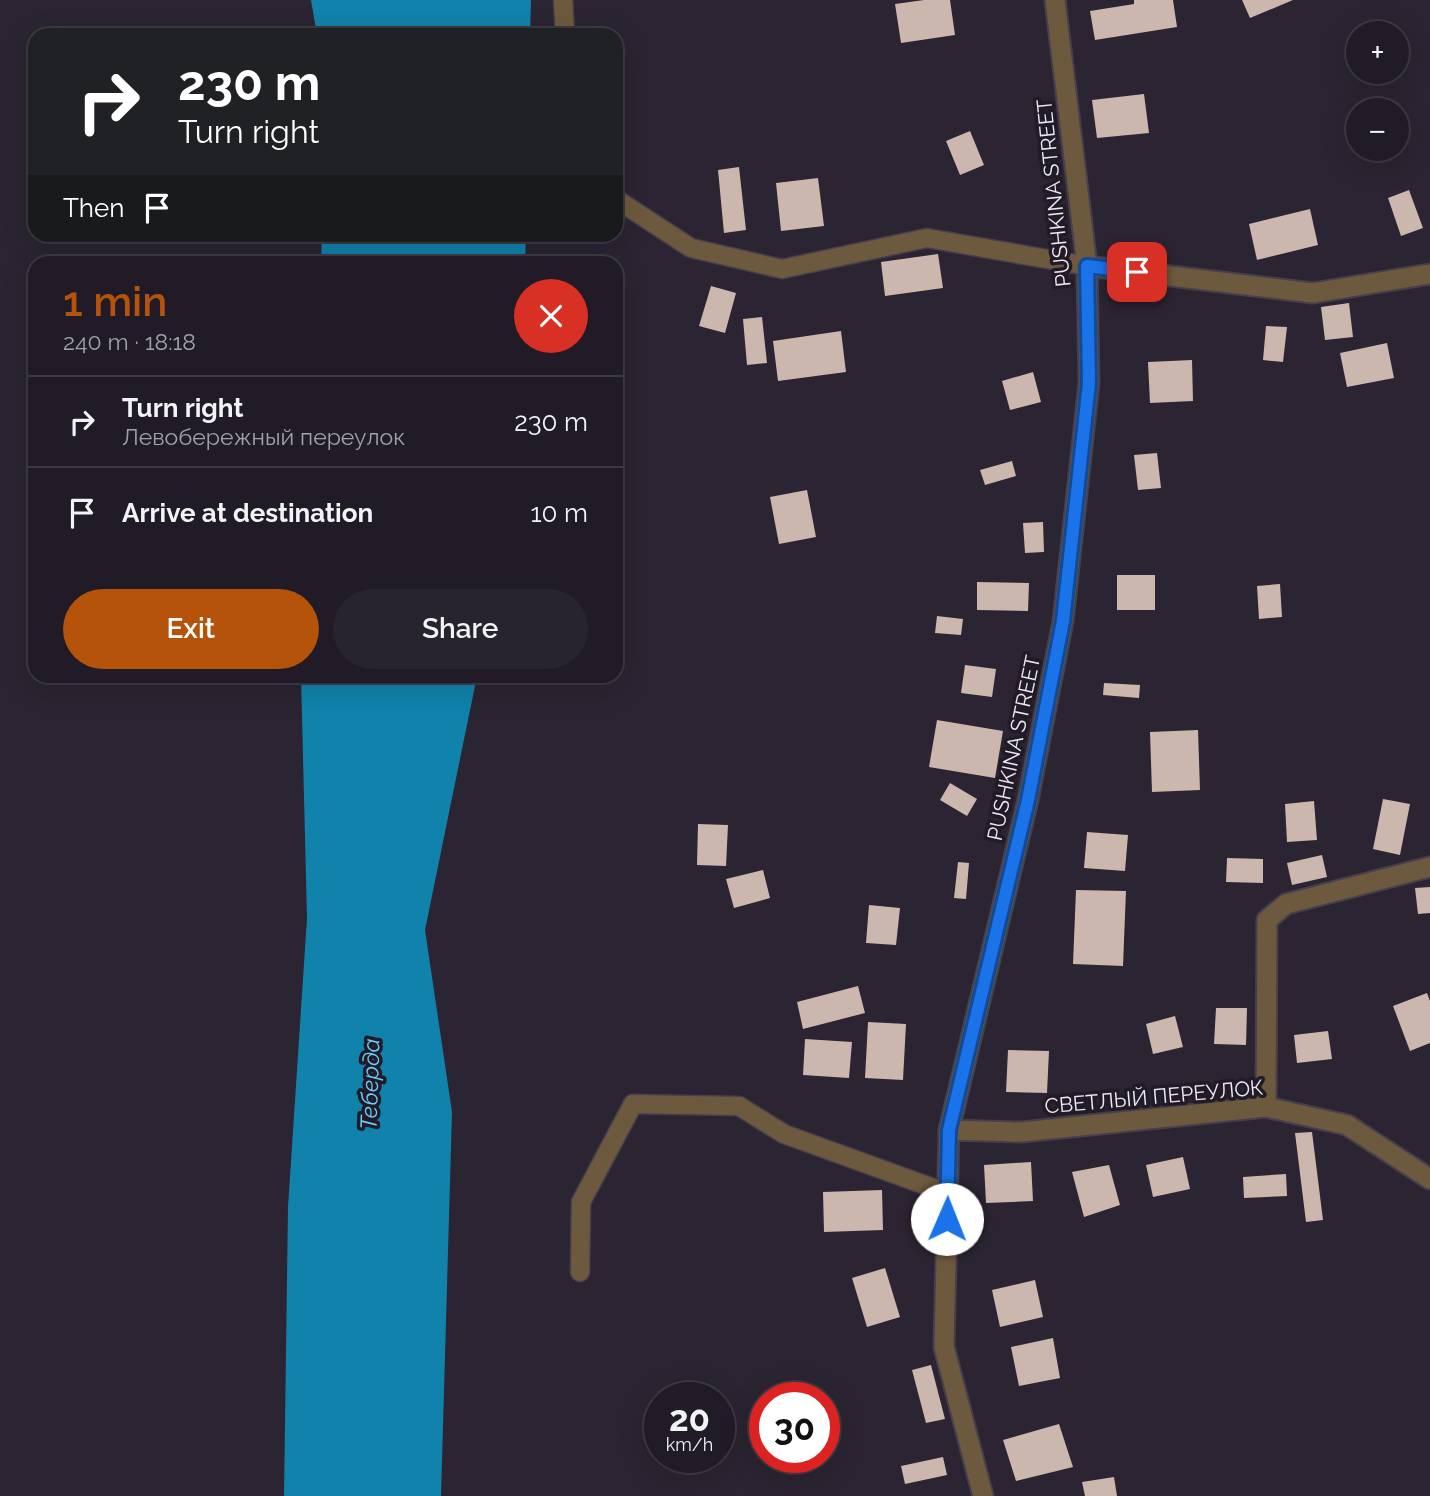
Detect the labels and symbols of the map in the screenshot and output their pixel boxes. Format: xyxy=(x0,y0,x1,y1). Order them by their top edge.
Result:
street label: PUSHKINA STREET xyxy=(1031,98,1076,288)
pin xyxy=(1107,242,1167,302)
street label: PUSHKINA STREET xyxy=(982,653,1045,843)
water label: Теберда xyxy=(354,1038,385,1130)
street label: СВЕТЛЫЙ ПЕРЕУЛОК xyxy=(1044,1074,1264,1119)
position arrow xyxy=(910,1182,984,1256)
speed limit sign: 30 xyxy=(749,1382,840,1473)

